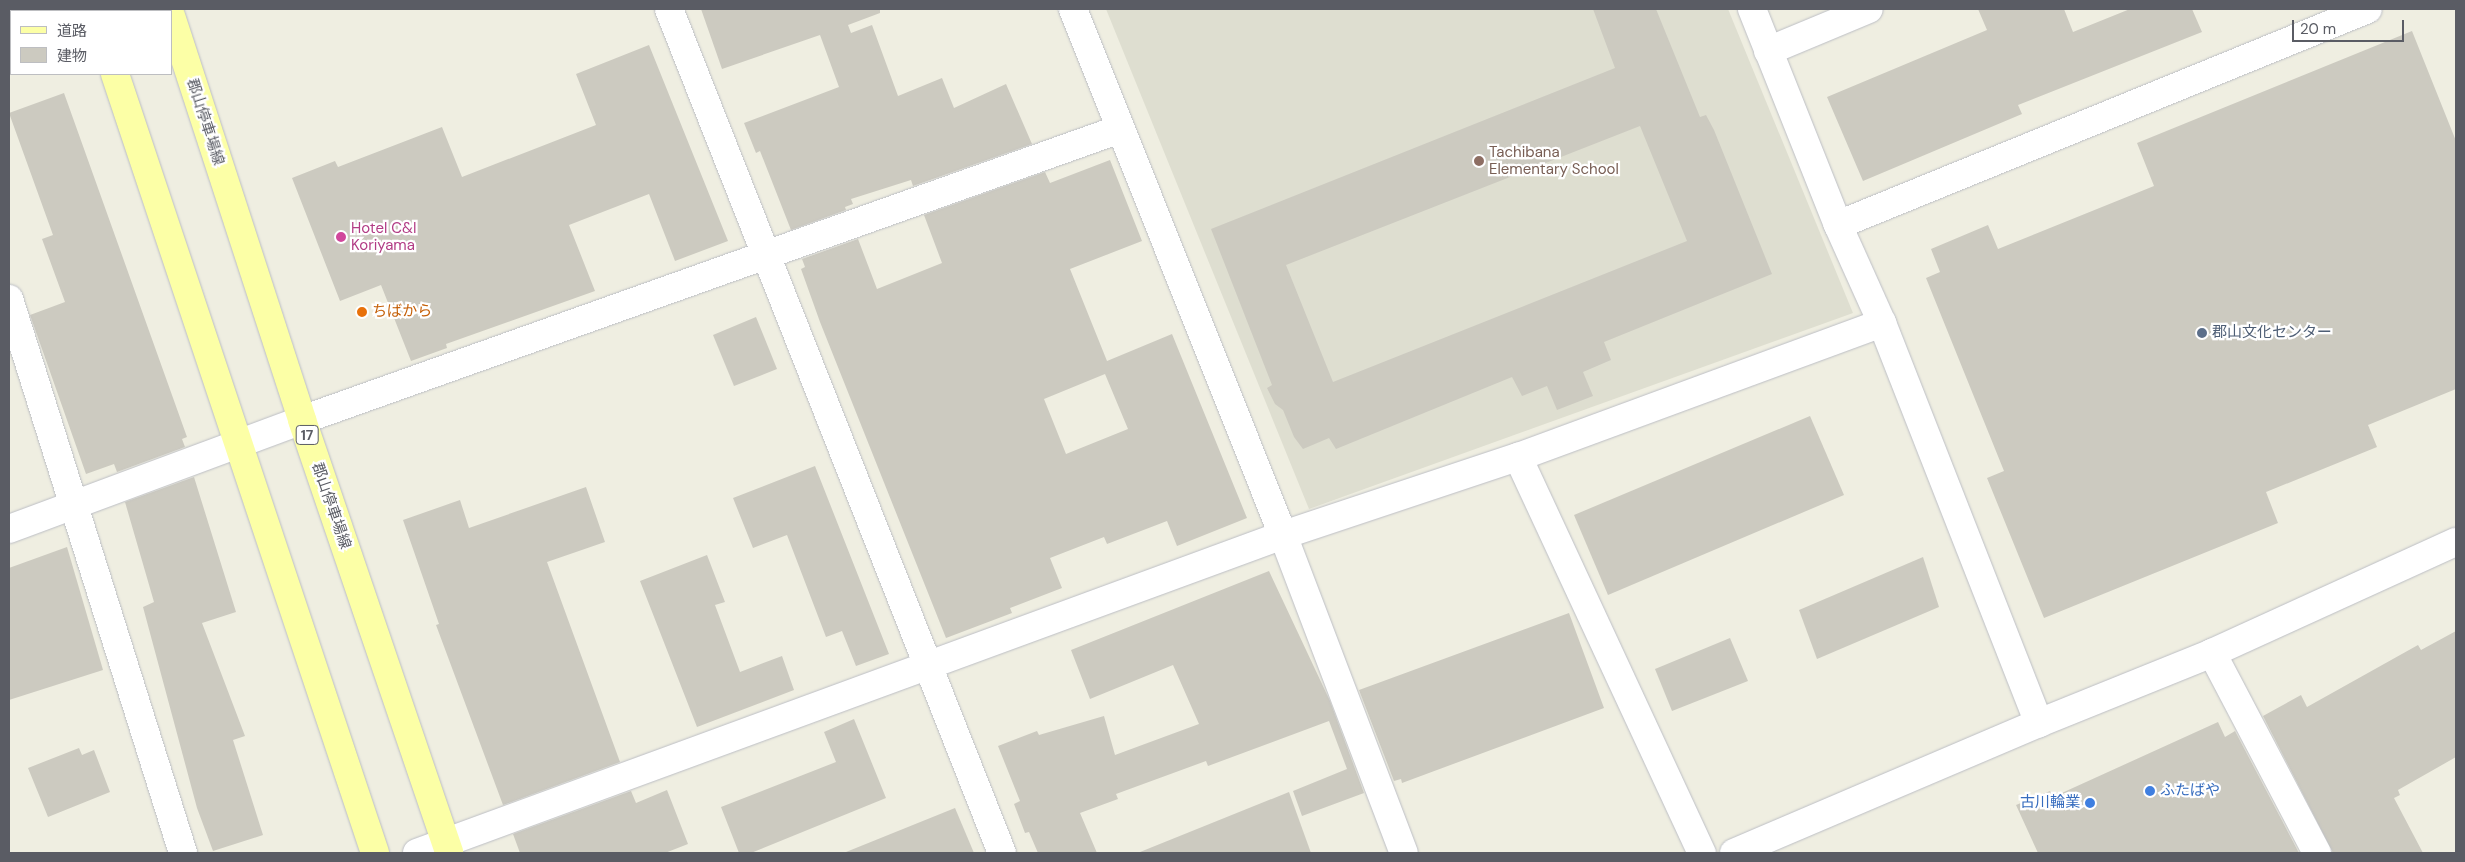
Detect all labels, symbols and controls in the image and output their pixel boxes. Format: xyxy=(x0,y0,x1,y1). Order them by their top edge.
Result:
legend xyxy=(10,10,172,75)
scale bar xyxy=(2295,10,2408,42)
text: 20 m xyxy=(2300,19,2336,39)
text: 道路 xyxy=(57,21,87,41)
text: 建物 xyxy=(57,46,87,66)
street label: 郡山停車場線 xyxy=(183,76,227,168)
place label: Tachibana Elementary School xyxy=(1489,143,1619,178)
marker: Tachibana Elementary School xyxy=(1473,155,1485,167)
place label: Hotel C&I Koriyama xyxy=(351,219,417,254)
marker: Hotel C&I Koriyama xyxy=(335,231,347,243)
place label: ちばから xyxy=(372,303,432,321)
marker: ちばから xyxy=(356,306,368,318)
place label: 郡山文化センター xyxy=(2212,324,2332,342)
marker: 郡山文化センター xyxy=(2196,327,2208,339)
road number: 17 xyxy=(294,424,320,446)
street label: 郡山停車場線 xyxy=(308,461,354,551)
place label: ふたばや xyxy=(2160,782,2220,800)
marker: ふたばや xyxy=(2144,785,2156,797)
place label: 古川輪業 xyxy=(2020,794,2080,812)
marker: 古川輪業 xyxy=(2084,797,2096,809)

